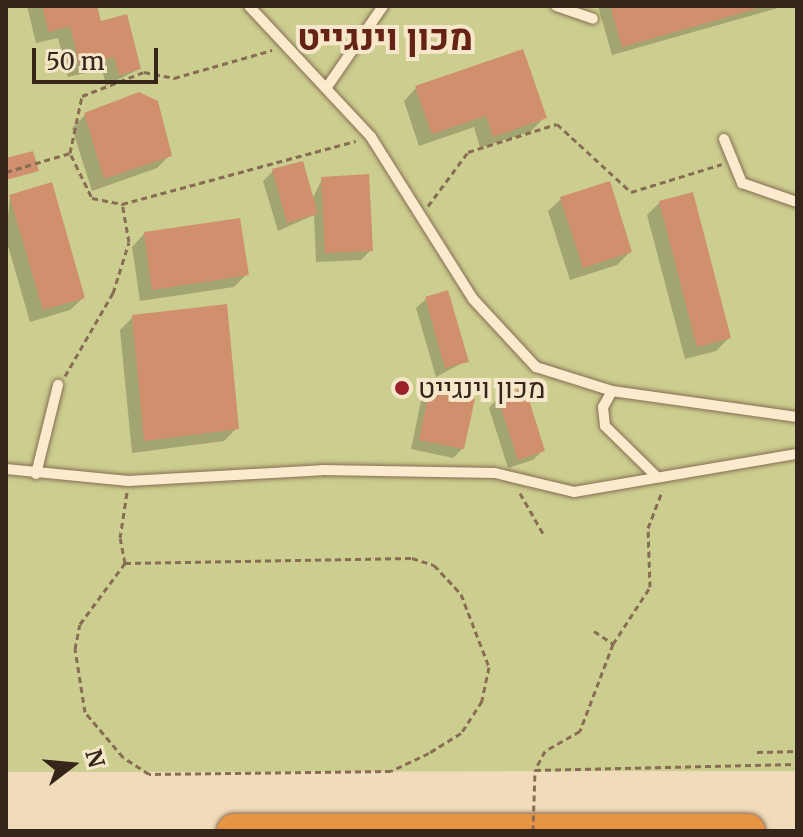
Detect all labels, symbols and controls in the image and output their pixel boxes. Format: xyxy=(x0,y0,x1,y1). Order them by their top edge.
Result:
district label: מכון וינגייט xyxy=(297,16,473,60)
scale bar xyxy=(36,32,162,82)
text: 50 m xyxy=(46,46,105,77)
place label: מכון וינגייט xyxy=(418,371,546,405)
marker: מכון וינגייט xyxy=(393,379,411,397)
north arrow xyxy=(32,725,112,805)
text: N xyxy=(79,746,111,771)

